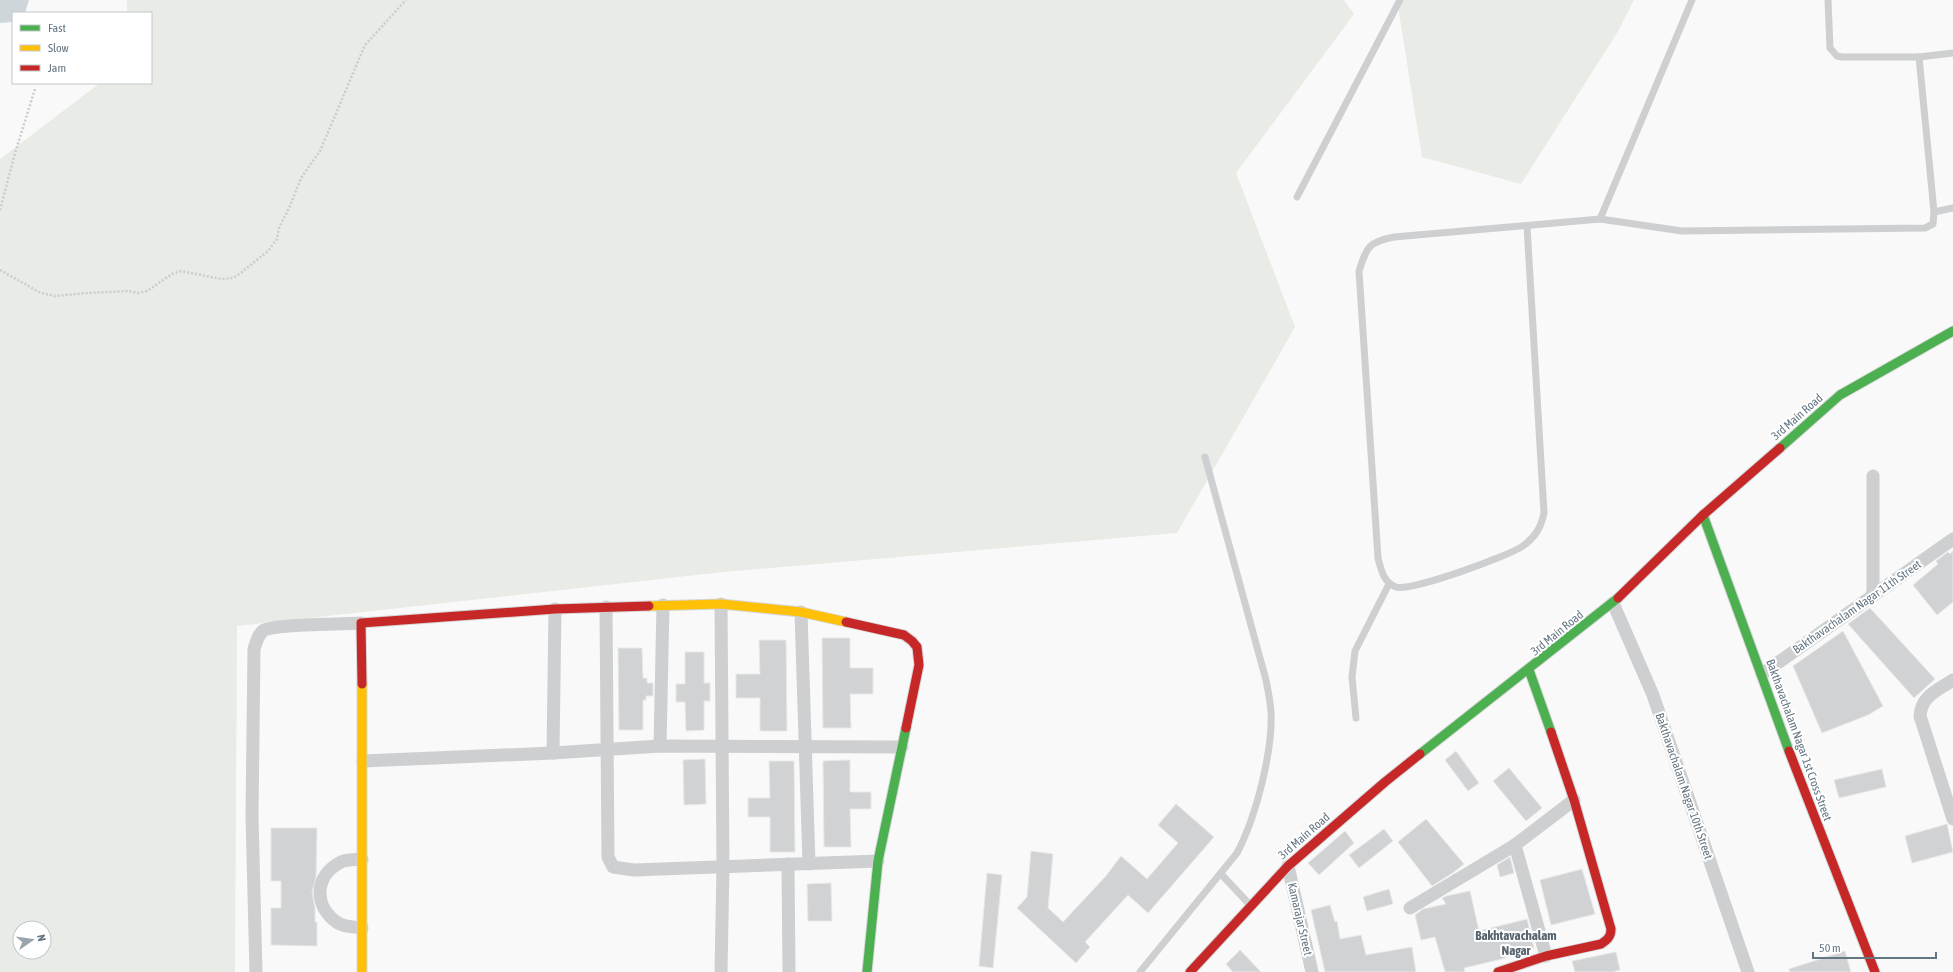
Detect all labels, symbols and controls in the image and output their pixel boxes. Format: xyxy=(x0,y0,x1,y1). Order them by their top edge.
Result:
legend xyxy=(12,12,152,84)
text: Fast xyxy=(48,21,66,35)
text: Slow xyxy=(48,41,69,55)
text: Jam xyxy=(48,61,66,75)
street label: 3rd Main Road xyxy=(1769,391,1825,443)
street label: Bakthavachalam Nagar 11th Street xyxy=(1790,557,1924,657)
street label: 3rd Main Road xyxy=(1528,608,1586,658)
street label: Bakthavachalam Nagar 1st Cross Street xyxy=(1763,657,1835,823)
street label: Bakthavachalam Nagar 10th Street xyxy=(1652,711,1716,861)
street label: 3rd Main Road xyxy=(1276,810,1332,862)
street label: Kamarajar Street xyxy=(1285,881,1315,957)
north arrow xyxy=(12,920,52,960)
district label: Bakhtavachalam Nagar xyxy=(1475,928,1557,958)
text: N xyxy=(35,933,48,942)
scale bar xyxy=(1813,934,1936,960)
text: 50 m xyxy=(1819,941,1841,955)

